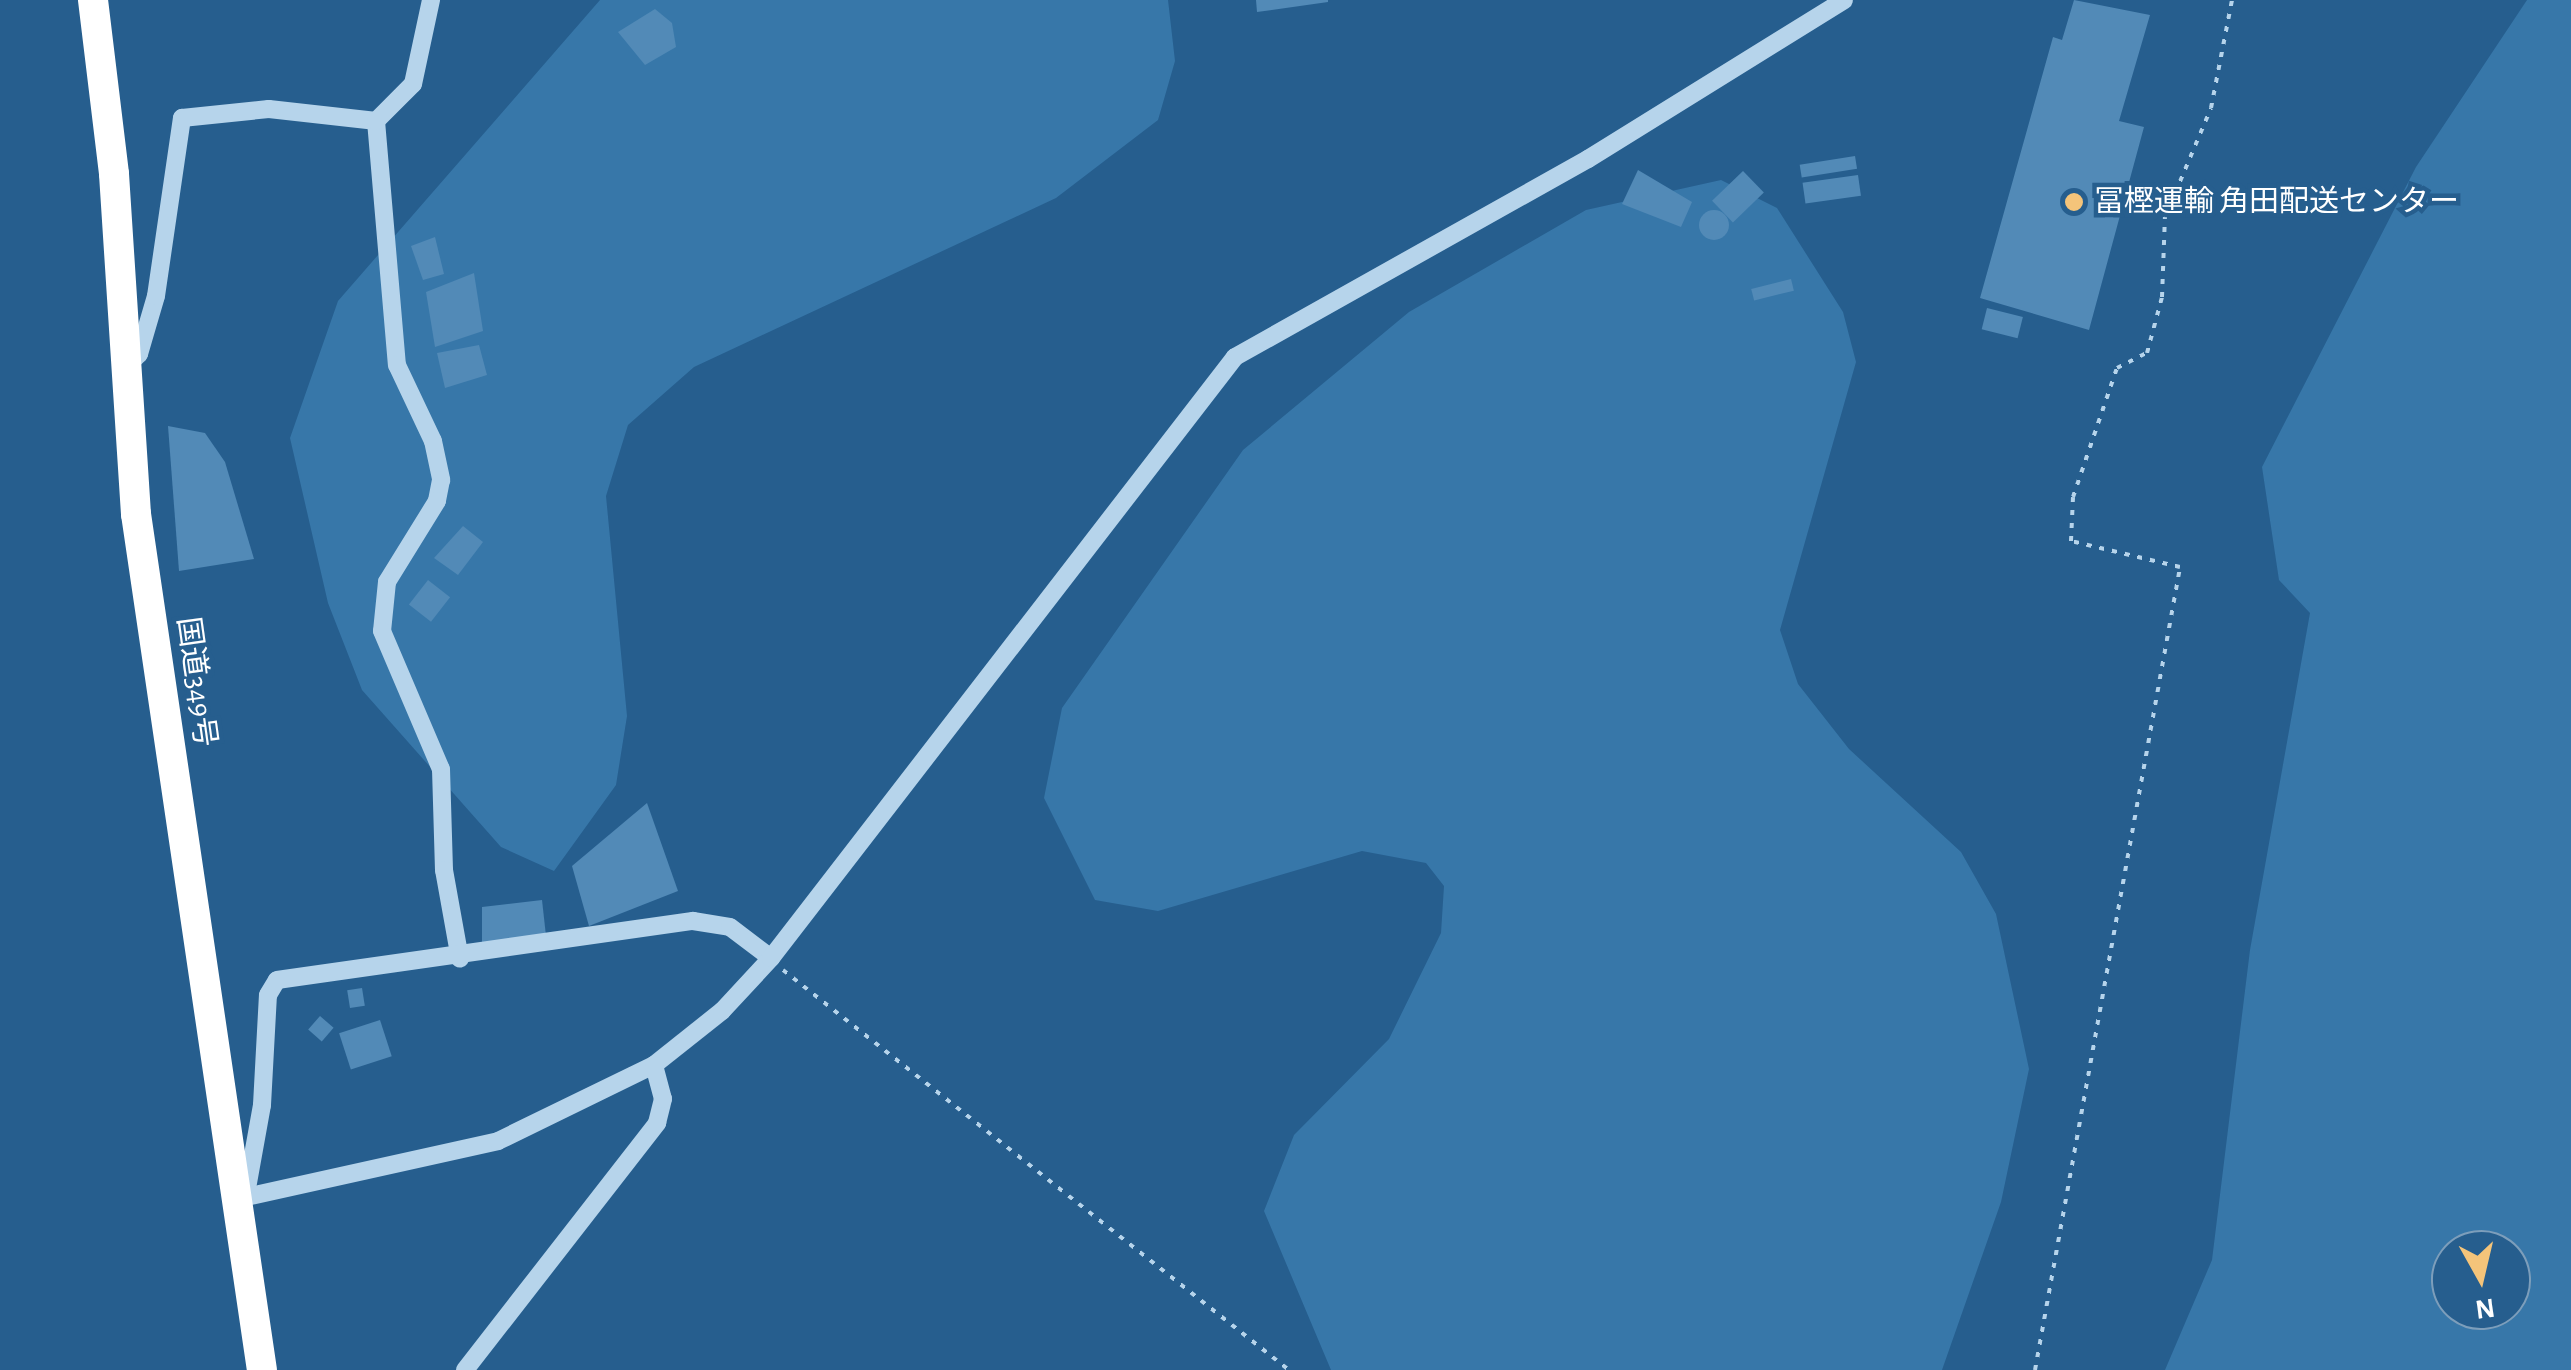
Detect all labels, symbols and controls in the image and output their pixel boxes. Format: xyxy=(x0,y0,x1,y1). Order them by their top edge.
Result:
place label: 冨樫運輸 角田配送センター xyxy=(2094,184,2459,220)
marker: 冨樫運輸 角田配送センター xyxy=(2063,191,2085,213)
street label: 国道349号 xyxy=(169,615,223,749)
north arrow xyxy=(2431,1230,2531,1330)
text: N xyxy=(2473,1293,2496,1323)

